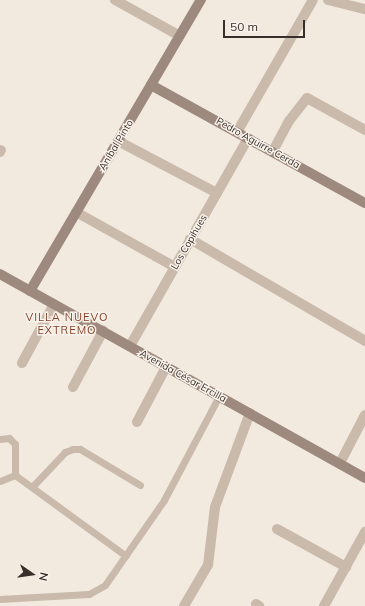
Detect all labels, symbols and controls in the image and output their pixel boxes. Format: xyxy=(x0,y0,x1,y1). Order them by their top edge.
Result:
scale bar xyxy=(225,12,307,38)
text: 50 m xyxy=(230,19,258,34)
street label: Pedro Aguirre Cerda xyxy=(214,115,302,171)
street label: Aníbal Pinto xyxy=(96,118,136,172)
street label: Los Copihues xyxy=(168,212,210,272)
district label: VILLA NUEVO EXTREMO xyxy=(26,311,108,337)
street label: Avenida César Ercilla xyxy=(138,347,228,405)
north arrow xyxy=(12,554,52,594)
text: N xyxy=(36,571,51,582)

